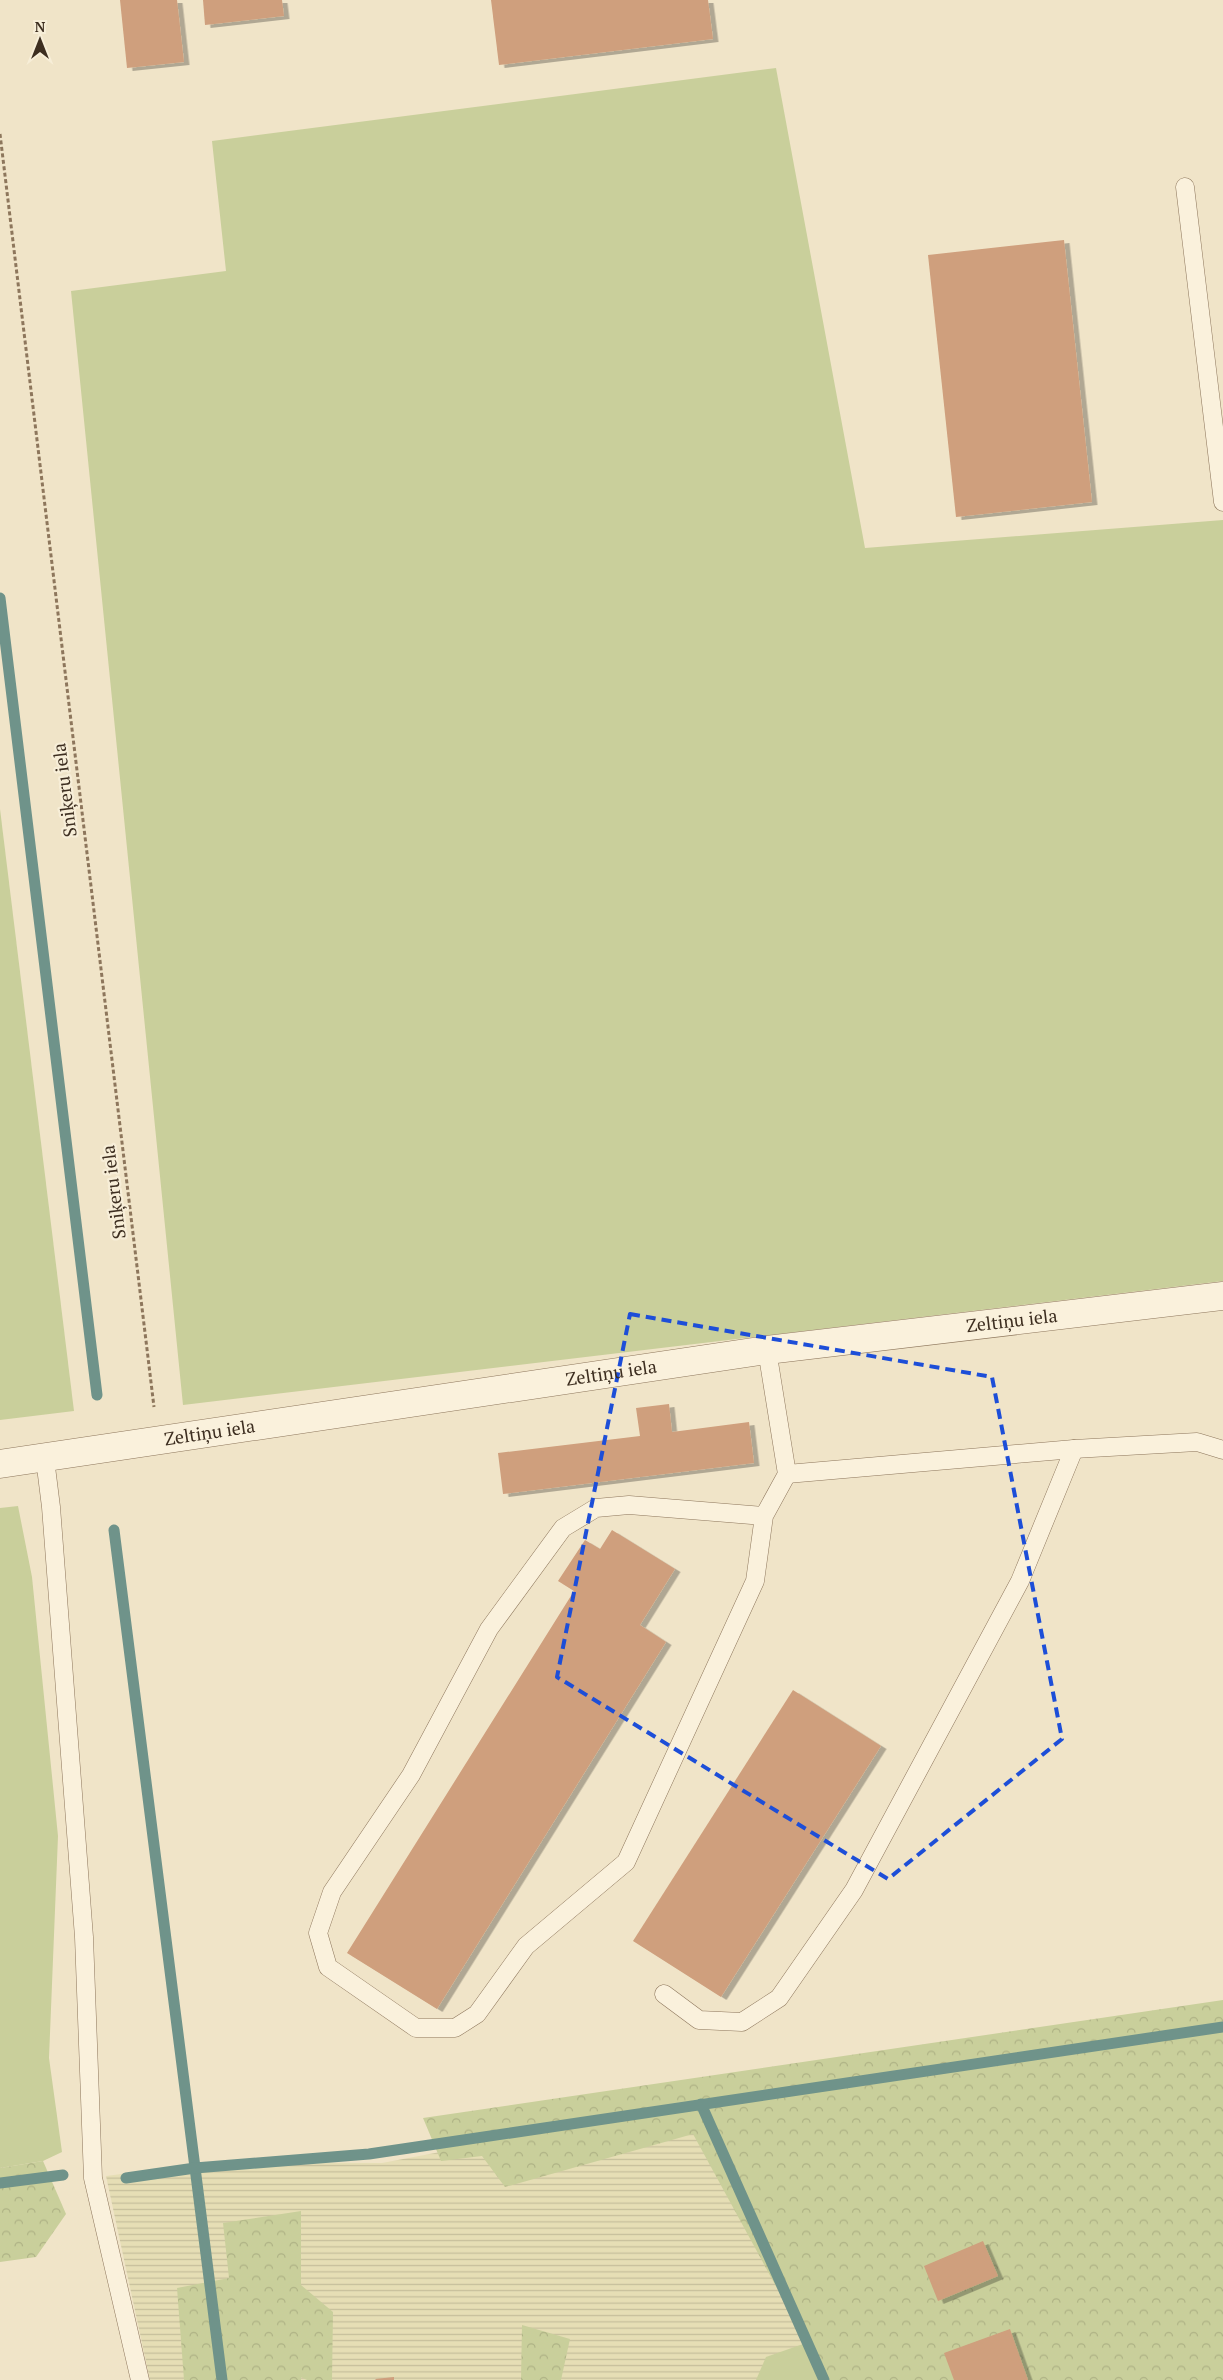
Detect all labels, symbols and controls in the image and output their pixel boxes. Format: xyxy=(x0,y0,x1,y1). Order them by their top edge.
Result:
north arrow xyxy=(15,15,65,65)
text: N xyxy=(35,17,46,36)
street label: Sniķeru iela xyxy=(46,742,82,838)
street label: Sniķeru iela xyxy=(95,1144,131,1240)
street label: Zeltiņu iela xyxy=(965,1303,1059,1337)
street label: Zeltiņu iela xyxy=(564,1354,658,1391)
street label: Zeltiņu iela xyxy=(162,1413,257,1450)

